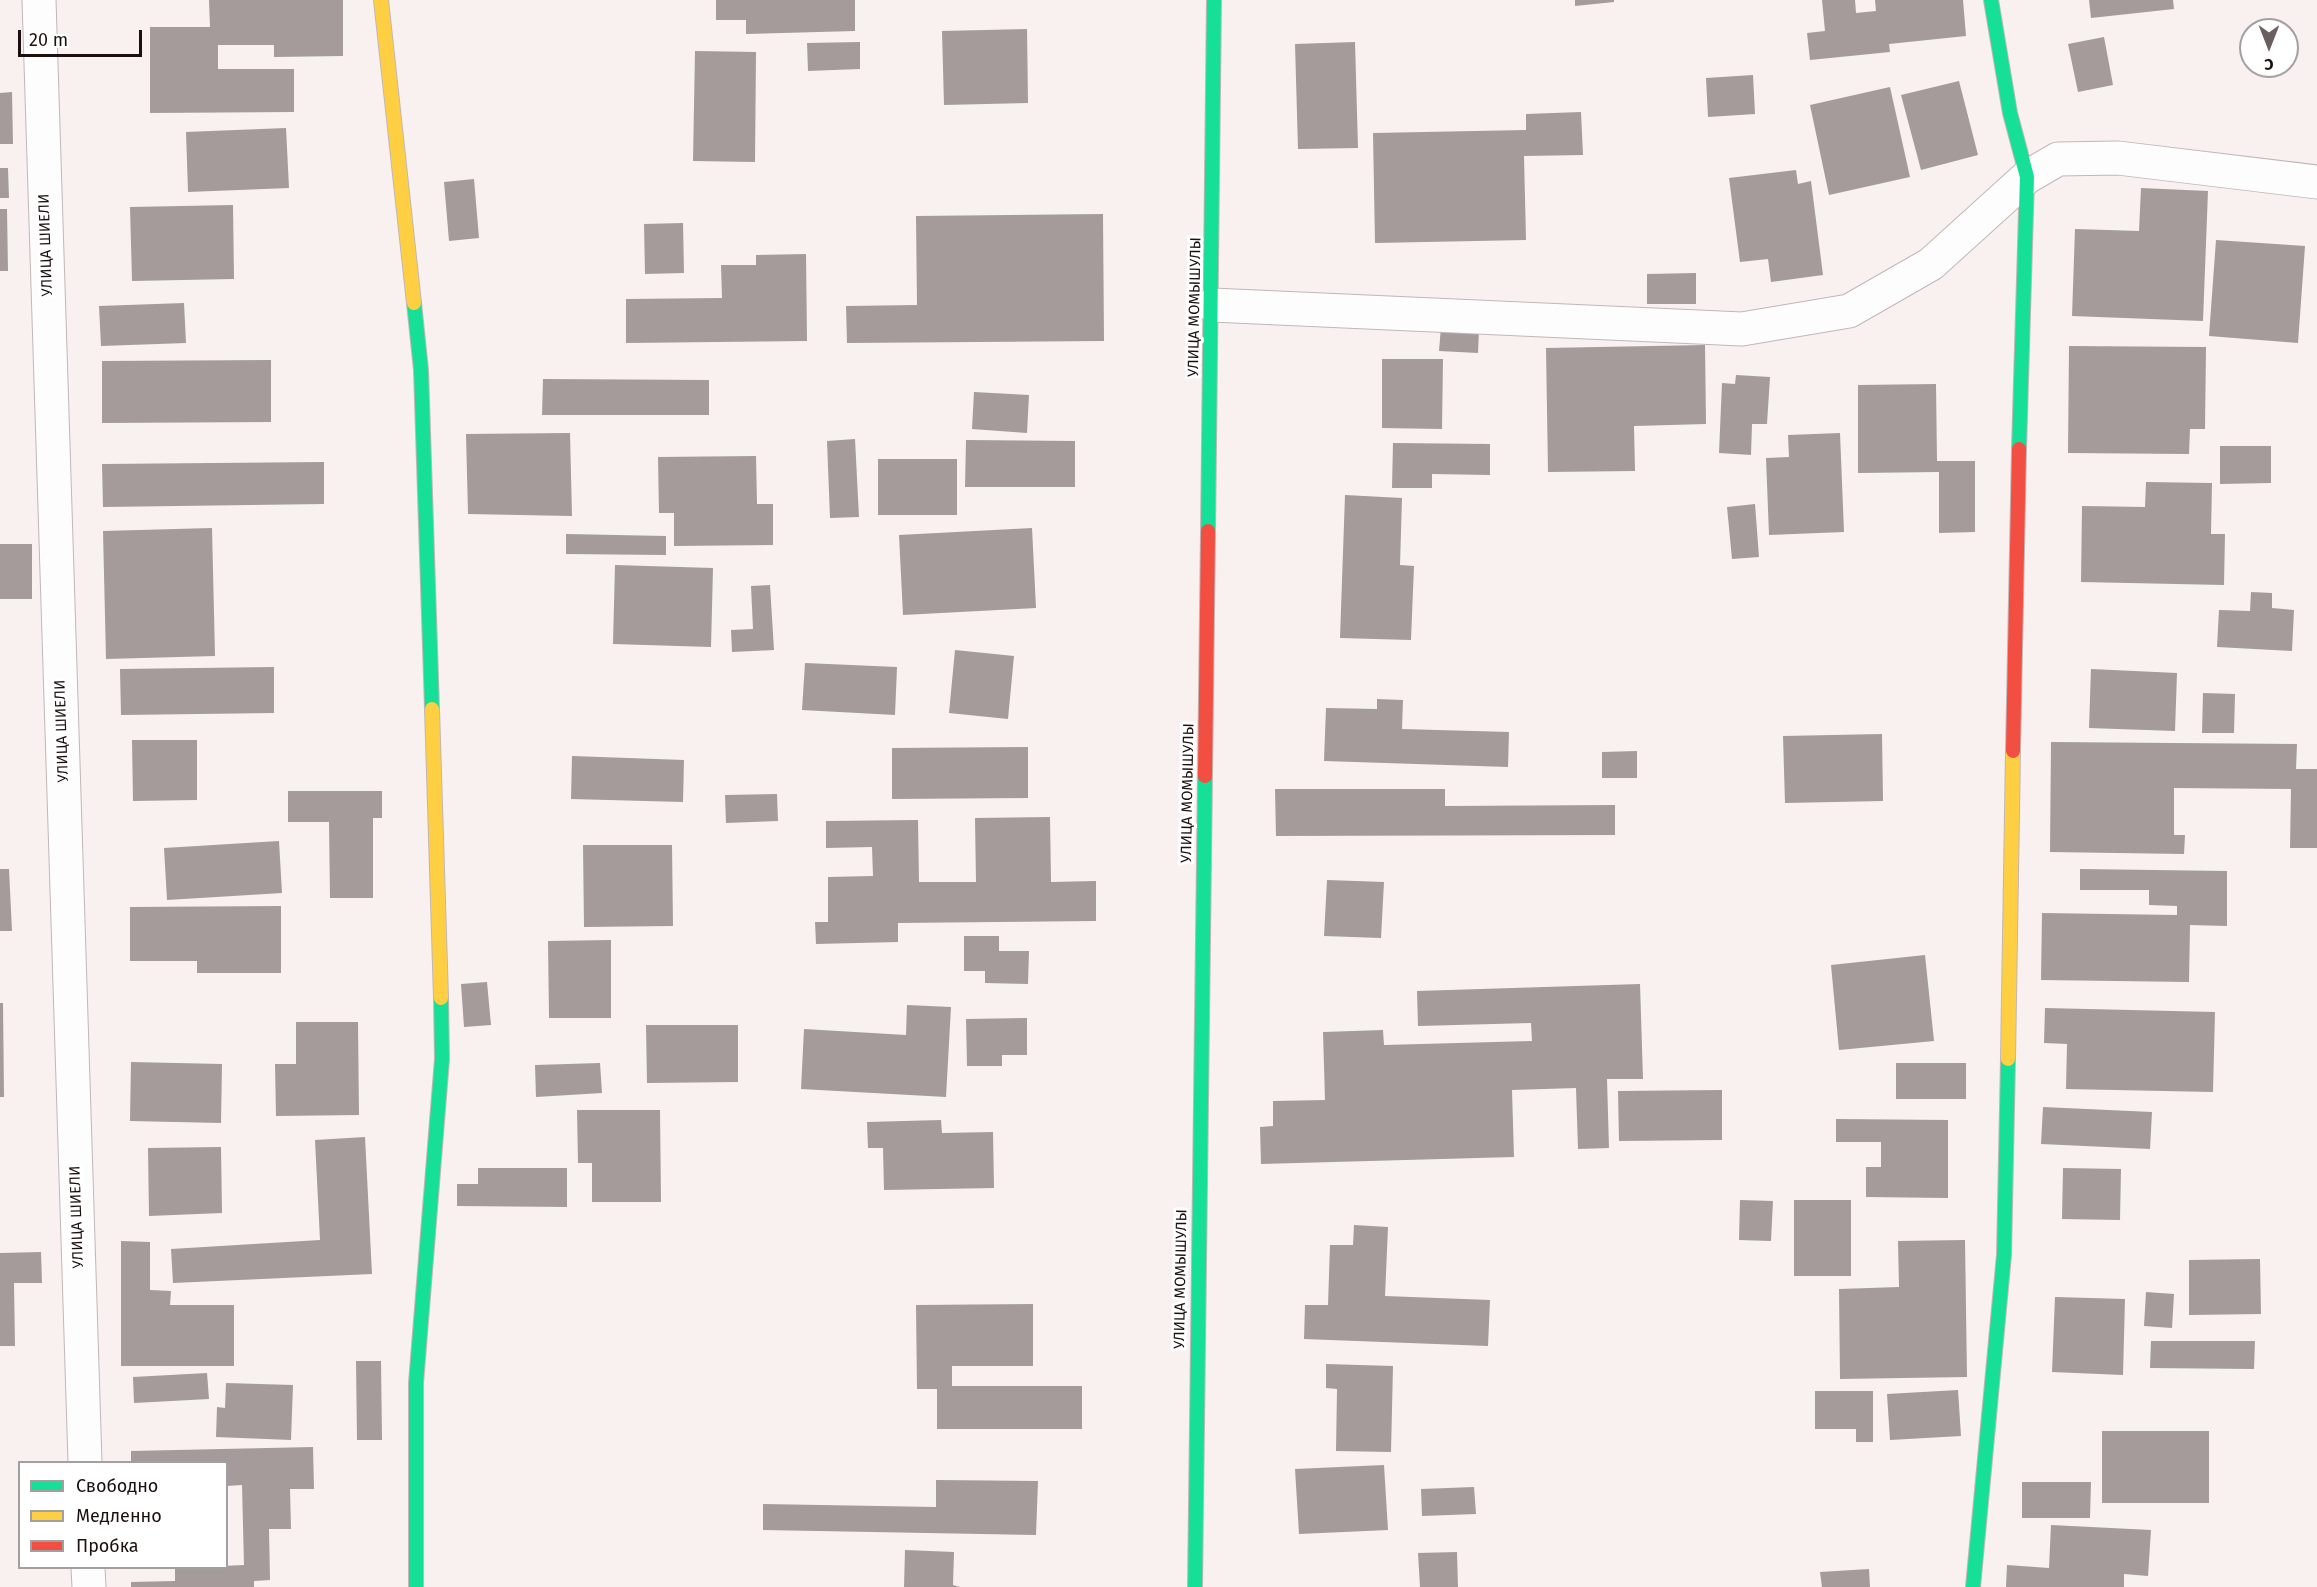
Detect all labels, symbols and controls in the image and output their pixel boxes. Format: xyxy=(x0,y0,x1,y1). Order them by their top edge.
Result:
scale bar xyxy=(21,18,146,56)
north arrow xyxy=(2239,18,2299,78)
text: 20 m xyxy=(29,29,68,51)
text: С xyxy=(2264,55,2274,74)
street label: УЛИЦА ШИЕЛИ xyxy=(35,193,57,297)
street label: УЛИЦА МОМЫШУЛЫ xyxy=(1185,237,1205,377)
street label: УЛИЦА ШИЕЛИ xyxy=(51,679,73,783)
street label: УЛИЦА МОМЫШУЛЫ xyxy=(1178,723,1198,863)
street label: УЛИЦА ШИЕЛИ xyxy=(66,1165,88,1269)
street label: УЛИЦА МОМЫШУЛЫ xyxy=(1171,1209,1191,1349)
legend xyxy=(18,1461,228,1569)
text: Свободно xyxy=(76,1475,158,1497)
text: Медленно xyxy=(76,1505,162,1527)
text: Пробка xyxy=(76,1535,139,1557)

